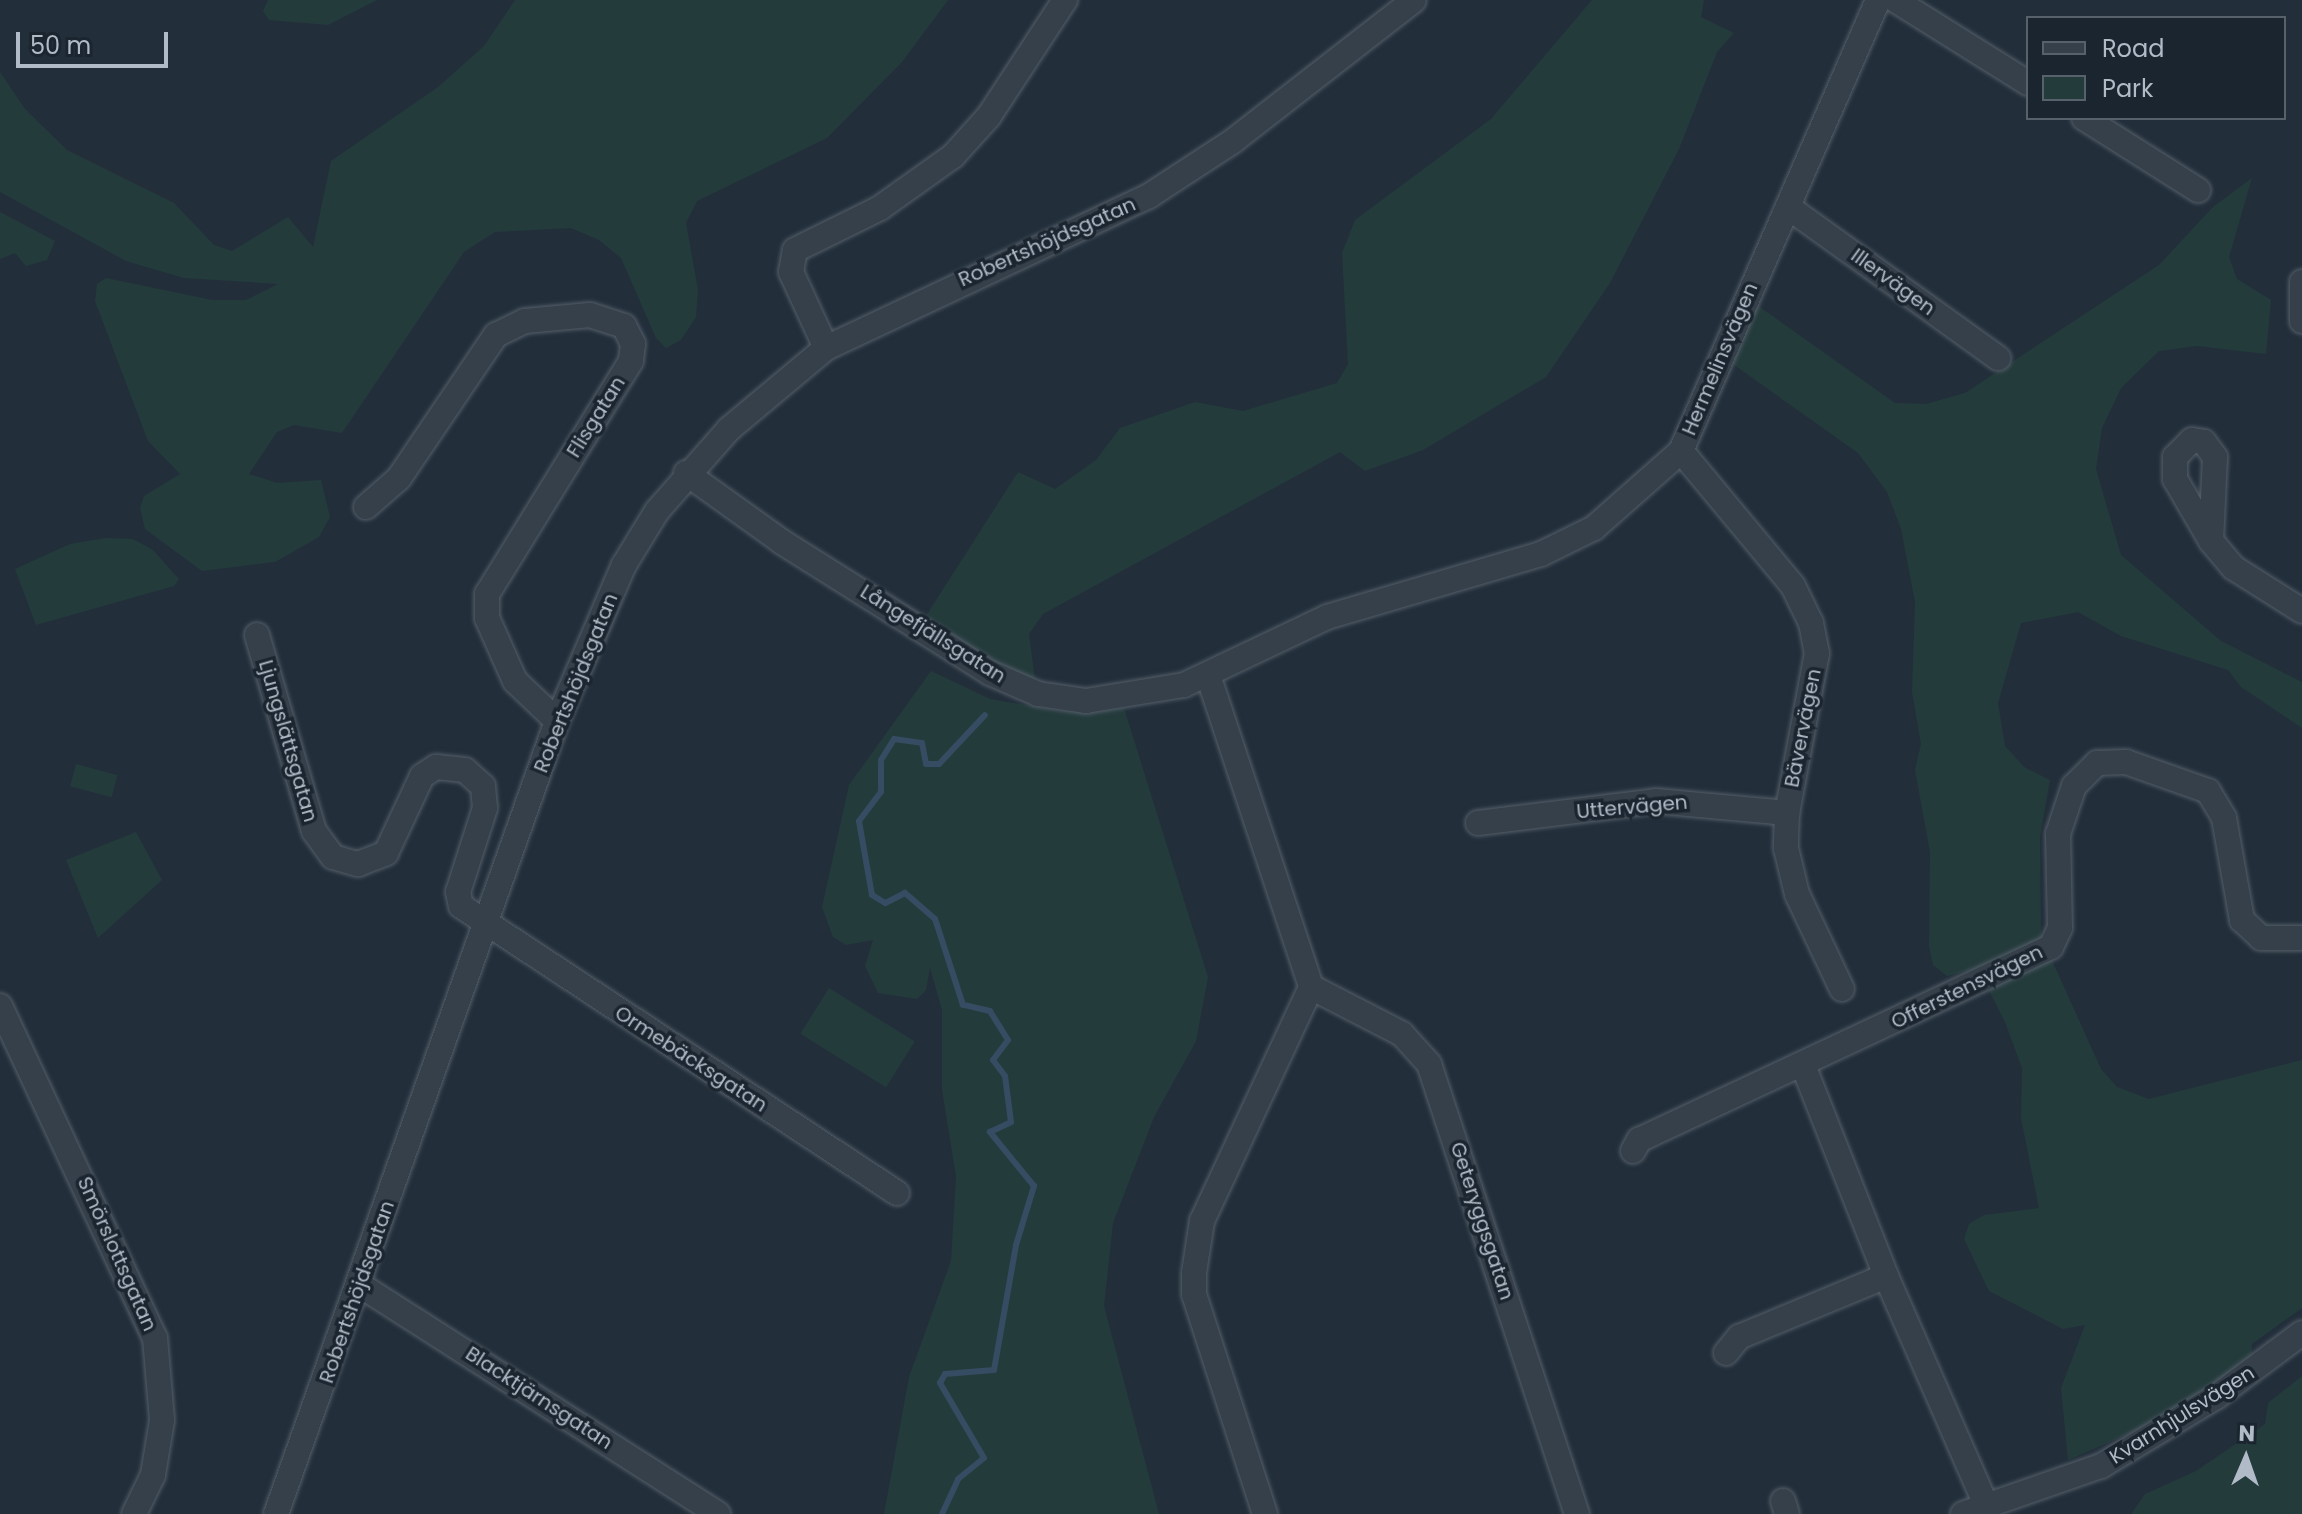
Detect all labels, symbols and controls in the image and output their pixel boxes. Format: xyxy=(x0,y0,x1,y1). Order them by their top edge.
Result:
scale bar xyxy=(20,16,172,66)
legend xyxy=(2026,16,2286,120)
text: 50 m xyxy=(30,29,91,62)
text: Road xyxy=(2102,32,2164,65)
text: Park xyxy=(2102,72,2153,105)
street label: Robertshöjdsgatan xyxy=(955,192,1139,292)
street label: Illervägen xyxy=(1846,243,1940,321)
street label: Hermelinsvägen xyxy=(1677,279,1763,439)
street label: Flisgatan xyxy=(562,372,630,462)
street label: Långefjällsgatan xyxy=(856,580,1010,688)
street label: Robertshöjdsgatan xyxy=(529,590,623,776)
street label: Ljungslättsgatan xyxy=(253,657,323,825)
street label: Bävervägen xyxy=(1780,667,1826,789)
street label: Uttervägen xyxy=(1575,790,1689,824)
street label: Offerstensvägen xyxy=(1887,940,2047,1034)
street label: Ormebäcksgatan xyxy=(610,1001,772,1117)
street label: Geteryggsgatan xyxy=(1445,1139,1519,1303)
street label: Smörslottsgatan xyxy=(72,1173,162,1335)
street label: Robertshöjdsgatan xyxy=(315,1198,399,1386)
street label: Blacktjärnsgatan xyxy=(461,1342,617,1454)
street label: Kvarnhjulsvägen xyxy=(2105,1361,2259,1469)
north arrow xyxy=(2206,1418,2286,1498)
text: N xyxy=(2238,1418,2256,1449)

